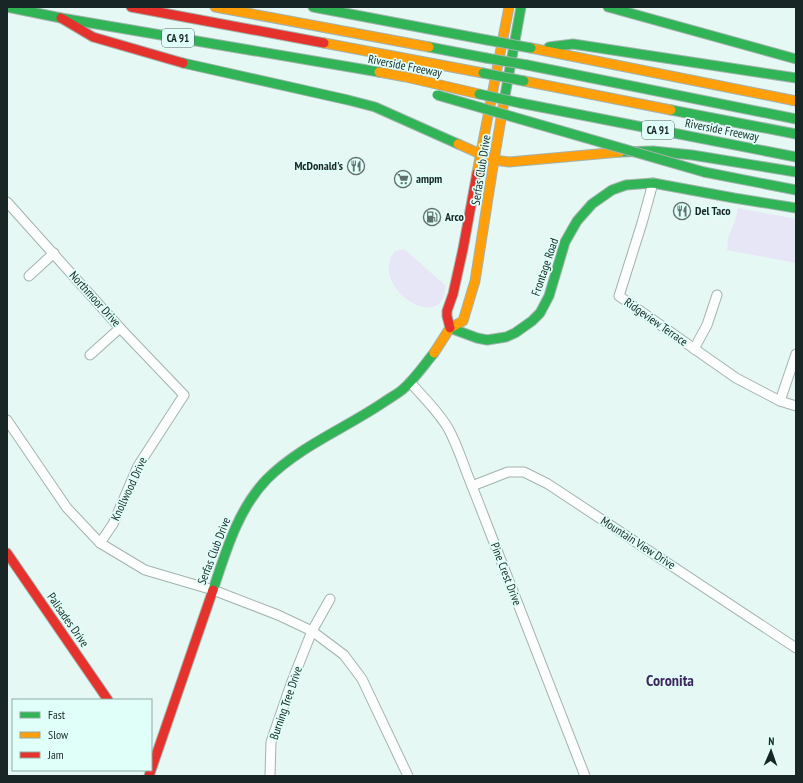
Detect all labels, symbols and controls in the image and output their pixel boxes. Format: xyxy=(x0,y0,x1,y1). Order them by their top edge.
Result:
road number: CA 91 xyxy=(162,29,194,47)
street label: Riverside Freeway xyxy=(367,51,444,80)
street label: Riverside Freeway xyxy=(684,115,761,144)
road number: CA 91 xyxy=(642,121,674,139)
street label: Serfas Club Drive xyxy=(468,134,493,206)
restaurant icon: McDonald's xyxy=(346,156,366,176)
place label: McDonald's xyxy=(294,158,343,173)
supermarket icon: ampm xyxy=(393,169,413,189)
place label: ampm xyxy=(416,171,442,186)
restaurant icon: Del Taco xyxy=(672,201,692,221)
place label: Del Taco xyxy=(695,203,731,218)
fuel station icon: Arco xyxy=(422,207,442,227)
place label: Arco xyxy=(444,209,465,224)
street label: Frontage Road xyxy=(528,236,561,298)
street label: Northmoor Drive xyxy=(67,268,124,330)
street label: Ridgeview Terrace xyxy=(622,294,691,349)
street label: Knollwood Drive xyxy=(107,454,150,523)
street label: Mountain View Drive xyxy=(598,513,678,572)
street label: Serfas Club Drive xyxy=(194,515,233,587)
street label: Pine Crest Drive xyxy=(488,540,525,607)
street label: Palisades Drive xyxy=(44,590,93,650)
street label: Burning Tree Drive xyxy=(266,664,305,741)
district label: Coronita xyxy=(646,670,694,690)
legend xyxy=(12,699,152,771)
text: Fast xyxy=(48,707,66,722)
text: Slow xyxy=(48,727,69,742)
north arrow xyxy=(751,731,791,771)
text: N xyxy=(768,734,775,748)
text: Jam xyxy=(47,747,64,762)

